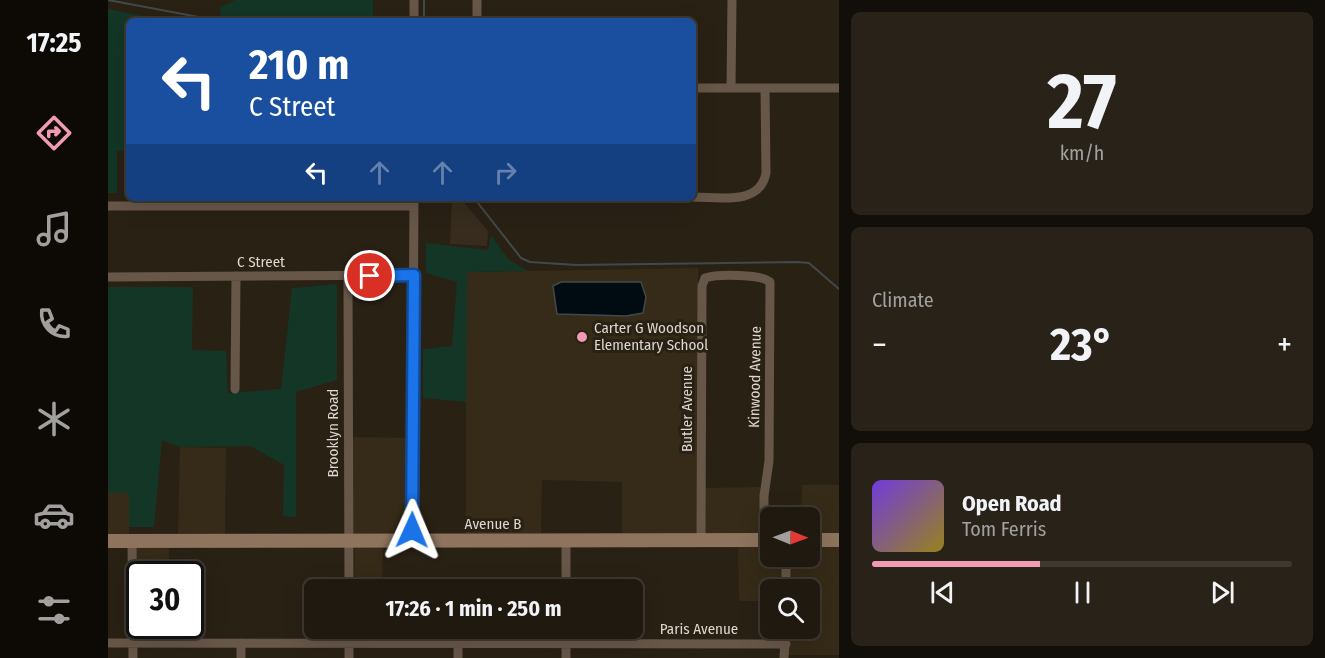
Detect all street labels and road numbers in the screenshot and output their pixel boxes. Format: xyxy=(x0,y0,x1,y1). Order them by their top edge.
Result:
street label: C Street xyxy=(237,253,285,271)
street label: Kinwood Avenue xyxy=(745,326,765,428)
street label: Butler Avenue xyxy=(678,366,696,452)
street label: Brooklyn Road xyxy=(324,389,342,477)
street label: Avenue B xyxy=(465,515,521,533)
street label: Paris Avenue xyxy=(660,620,738,638)

